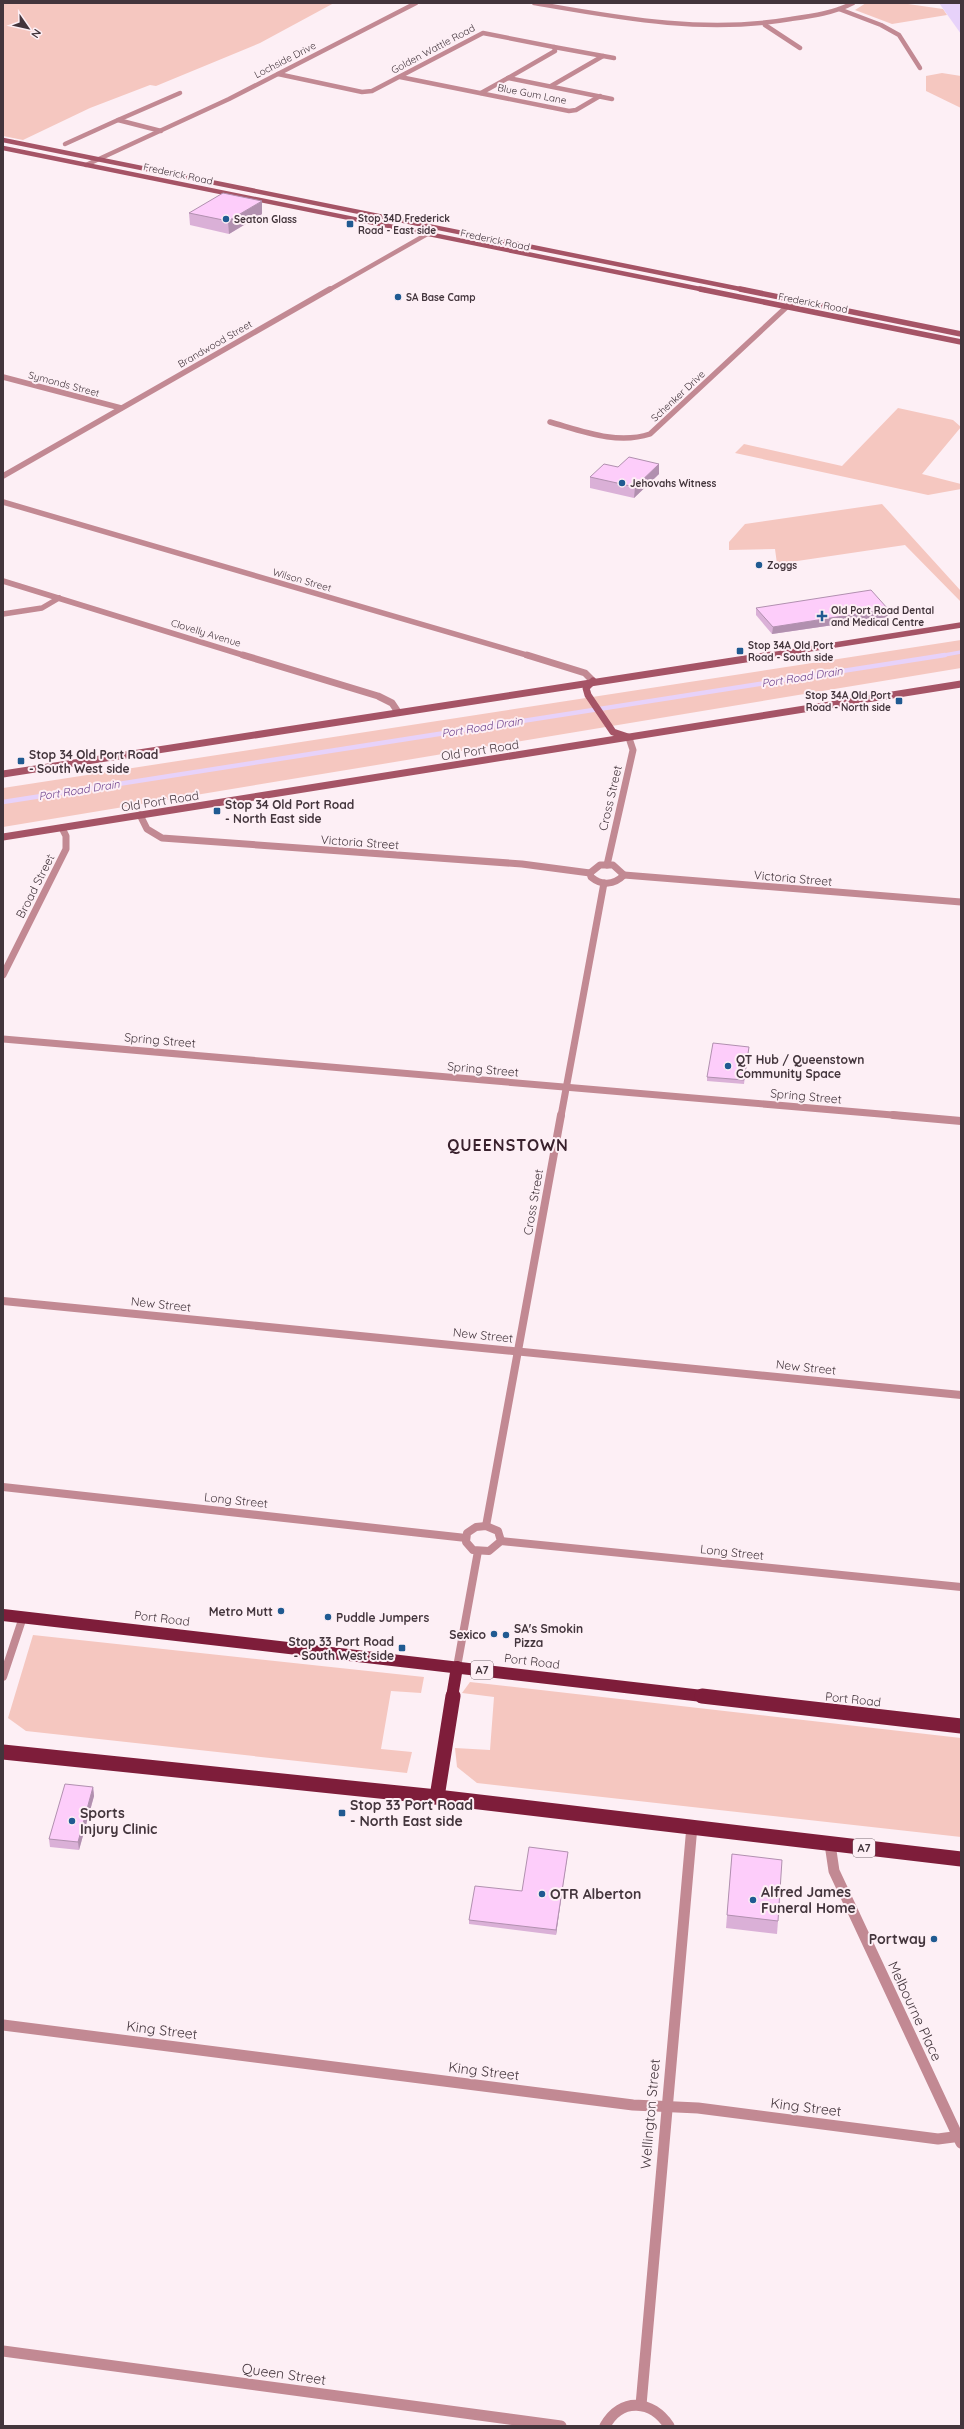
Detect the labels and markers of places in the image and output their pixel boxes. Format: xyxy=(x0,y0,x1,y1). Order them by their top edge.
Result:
place label: Stop 34D Frederick Road - East side xyxy=(358,212,450,237)
place label: Seaton Glass xyxy=(234,213,297,226)
marker: Seaton Glass xyxy=(221,214,231,224)
marker: Stop 34D Frederick Road - East side xyxy=(345,219,355,229)
place label: SA Base Camp xyxy=(406,291,476,304)
marker: SA Base Camp xyxy=(393,292,403,302)
place label: Jehovahs Witness xyxy=(630,477,716,490)
marker: Jehovahs Witness xyxy=(617,478,627,488)
place label: Zoggs xyxy=(767,559,797,572)
marker: Zoggs xyxy=(754,560,764,570)
place label: Old Port Road Dental and Medical Centre xyxy=(831,604,934,629)
marker: Old Port Road Dental and Medical Centre xyxy=(816,610,828,622)
place label: Stop 34A Old Port Road - South side xyxy=(748,639,834,664)
marker: Stop 34A Old Port Road - South side xyxy=(735,646,745,656)
place label: Stop 34A Old Port Road - North side xyxy=(805,689,891,714)
marker: Stop 34A Old Port Road - North side xyxy=(894,696,904,706)
place label: Stop 34 Old Port Road - South West side xyxy=(29,747,158,776)
marker: Stop 34 Old Port Road - South West side xyxy=(16,756,26,766)
place label: Stop 34 Old Port Road - North East side xyxy=(225,797,354,826)
marker: Stop 34 Old Port Road - North East side xyxy=(212,806,222,816)
place label: QT Hub / Queenstown Community Space xyxy=(736,1052,864,1081)
marker: QT Hub / Queenstown Community Space xyxy=(723,1061,733,1071)
place label: Metro Mutt xyxy=(209,1604,273,1619)
marker: Metro Mutt xyxy=(276,1606,286,1616)
place label: Puddle Jumpers xyxy=(336,1610,429,1625)
marker: Puddle Jumpers xyxy=(323,1612,333,1622)
place label: SA's Smokin Pizza xyxy=(514,1621,583,1650)
place label: Sexico xyxy=(449,1627,487,1642)
marker: Sexico xyxy=(489,1629,499,1639)
marker: SA's Smokin Pizza xyxy=(501,1630,511,1640)
place label: Stop 33 Port Road - South West side xyxy=(289,1634,394,1663)
marker: Stop 33 Port Road - South West side xyxy=(397,1643,407,1653)
place label: Stop 33 Port Road - North East side xyxy=(350,1796,473,1830)
place label: Sports Injury Clinic xyxy=(80,1804,157,1838)
marker: Stop 33 Port Road - North East side xyxy=(337,1808,347,1818)
marker: Sports Injury Clinic xyxy=(67,1816,77,1826)
place label: Alfred James Funeral Home xyxy=(761,1883,856,1917)
place label: OTR Alberton xyxy=(550,1885,641,1903)
marker: OTR Alberton xyxy=(537,1889,547,1899)
marker: Alfred James Funeral Home xyxy=(748,1895,758,1905)
place label: Portway xyxy=(869,1930,926,1948)
marker: Portway xyxy=(929,1934,939,1944)

